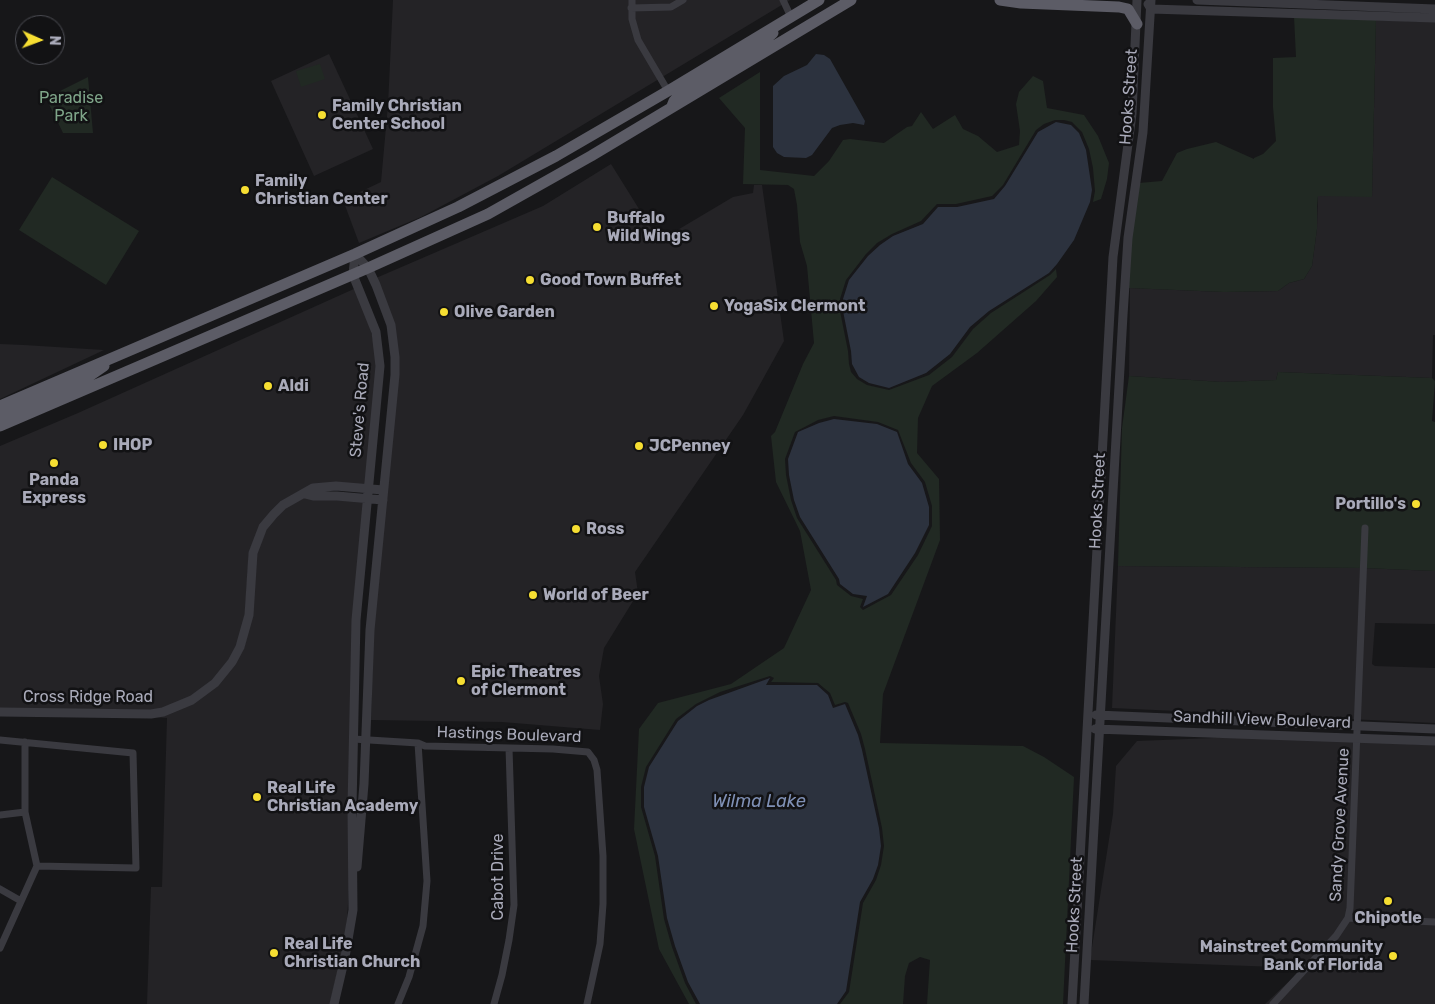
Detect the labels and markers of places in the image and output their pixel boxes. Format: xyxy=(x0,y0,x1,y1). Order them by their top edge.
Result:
place label: Family Christian Center School xyxy=(332,96,462,134)
marker: Family Christian Center School xyxy=(316,109,328,121)
place label: Family Christian Center xyxy=(255,171,388,209)
marker: Family Christian Center xyxy=(239,184,251,196)
place label: Buffalo Wild Wings xyxy=(607,208,690,246)
marker: Buffalo Wild Wings xyxy=(591,221,603,233)
place label: Good Town Buffet xyxy=(540,270,681,290)
marker: Good Town Buffet xyxy=(524,274,536,286)
place label: YogaSix Clermont xyxy=(724,296,866,316)
marker: YogaSix Clermont xyxy=(708,300,720,312)
place label: Olive Garden xyxy=(454,302,555,322)
marker: Olive Garden xyxy=(438,306,450,318)
place label: Aldi xyxy=(278,376,309,396)
marker: Aldi xyxy=(262,380,274,392)
place label: IHOP xyxy=(113,435,152,455)
place label: JCPenney xyxy=(649,436,730,456)
marker: IHOP xyxy=(97,439,109,451)
marker: JCPenney xyxy=(633,440,645,452)
marker: Panda Express xyxy=(48,457,60,469)
place label: Panda Express xyxy=(22,470,86,508)
place label: Portillo's xyxy=(1335,494,1406,514)
marker: Portillo's xyxy=(1410,498,1422,510)
place label: Ross xyxy=(586,519,624,539)
marker: Ross xyxy=(570,523,582,535)
place label: World of Beer xyxy=(543,585,649,605)
marker: World of Beer xyxy=(527,589,539,601)
place label: Epic Theatres of Clermont xyxy=(471,662,581,700)
marker: Epic Theatres of Clermont xyxy=(455,675,467,687)
place label: Real Life Christian Academy xyxy=(267,778,418,816)
marker: Real Life Christian Academy xyxy=(251,791,263,803)
marker: Chipotle xyxy=(1382,895,1394,907)
place label: Chipotle xyxy=(1354,908,1422,928)
place label: Real Life Christian Church xyxy=(284,934,420,972)
place label: Mainstreet Community Bank of Florida xyxy=(1200,937,1383,975)
marker: Real Life Christian Church xyxy=(268,947,280,959)
marker: Mainstreet Community Bank of Florida xyxy=(1387,950,1399,962)

